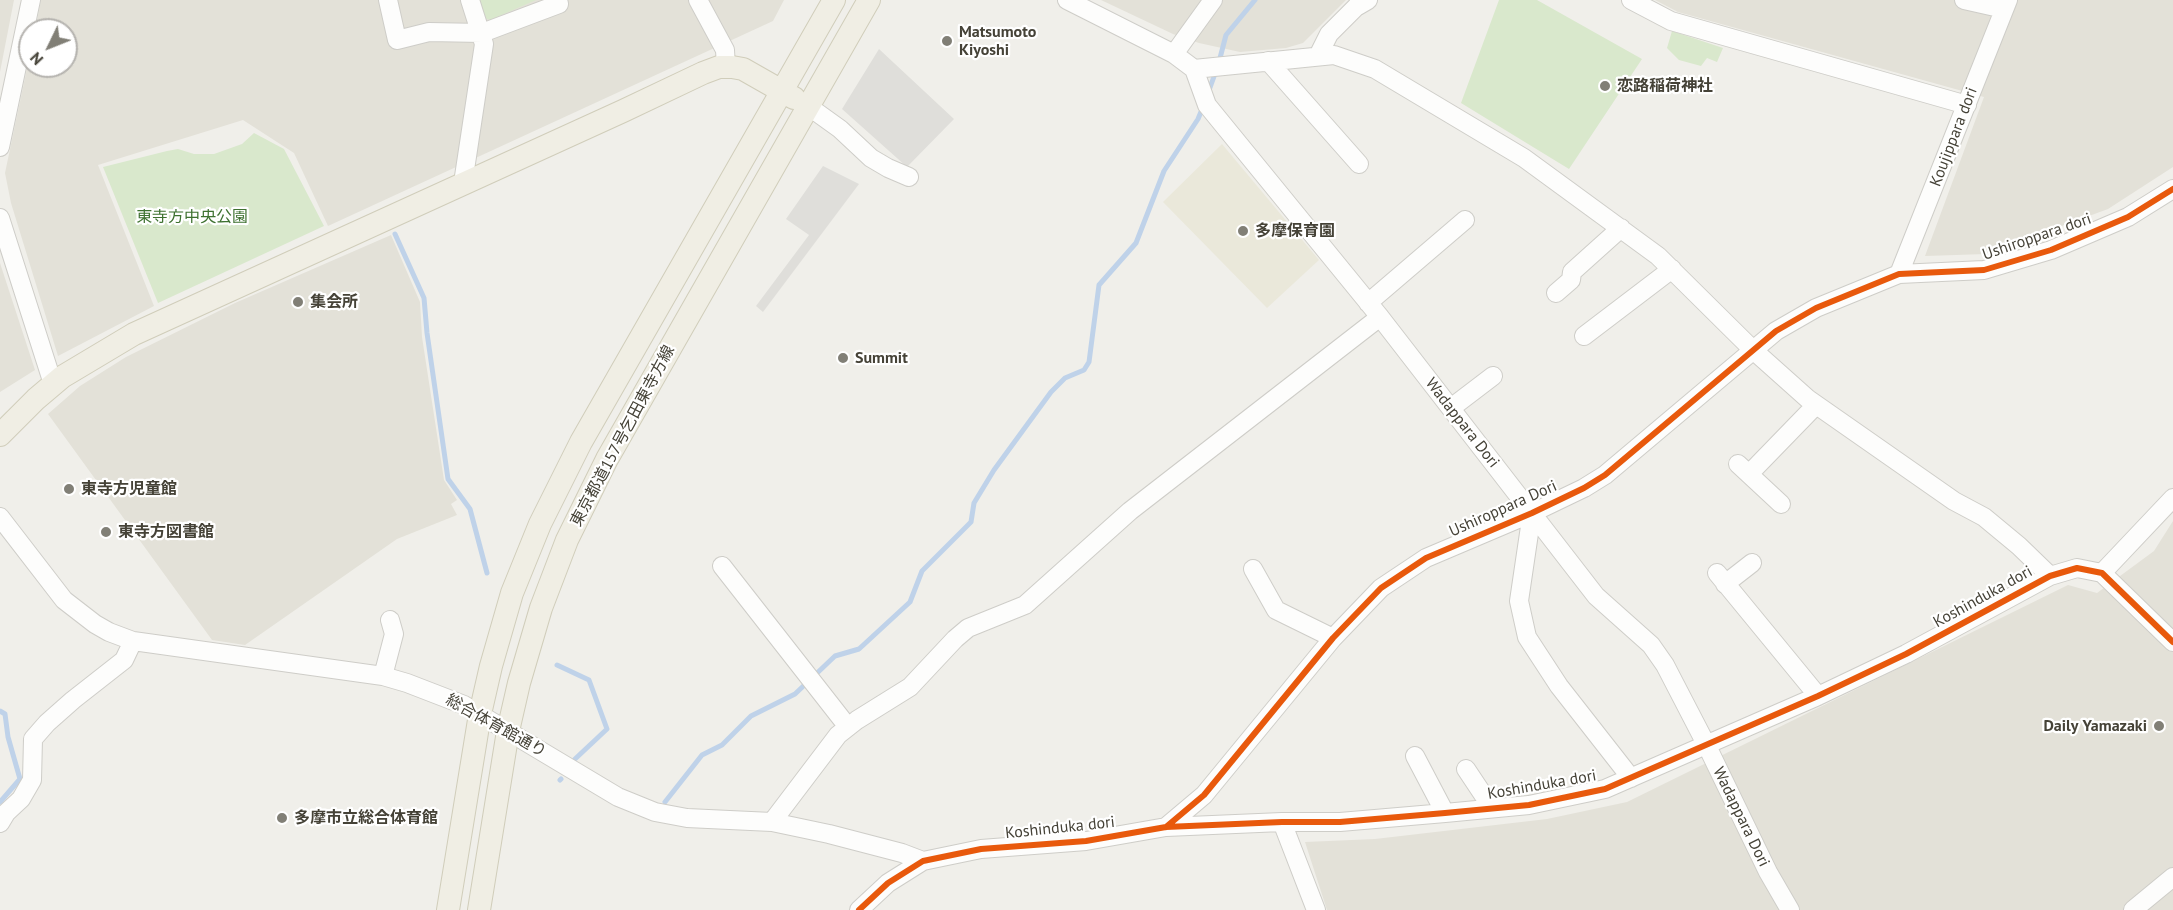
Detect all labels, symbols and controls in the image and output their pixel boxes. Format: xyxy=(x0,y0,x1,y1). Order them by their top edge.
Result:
north arrow xyxy=(18,18,78,78)
place label: Matsumoto Kiyoshi xyxy=(959,22,1036,60)
marker: Matsumoto Kiyoshi xyxy=(940,34,954,48)
text: N xyxy=(25,48,47,70)
place label: 恋路稲荷神社 xyxy=(1617,76,1713,96)
marker: 恋路稲荷神社 xyxy=(1598,79,1612,93)
street label: Koujippara dori xyxy=(1926,85,1982,189)
park label: 東寺方中央公園 xyxy=(136,207,248,227)
street label: Ushiroppara dori xyxy=(1980,209,2094,265)
place label: 多摩保育園 xyxy=(1255,221,1335,241)
marker: 多摩保育園 xyxy=(1236,224,1250,238)
place label: 集会所 xyxy=(310,292,358,312)
marker: 集会所 xyxy=(291,295,305,309)
street label: 東京都道157号乞田東寺方線 xyxy=(567,342,679,530)
place label: Summit xyxy=(855,348,908,368)
marker: Summit xyxy=(836,351,850,365)
street label: Wadappara Dori xyxy=(1421,374,1503,472)
street label: Ushiroppara Dori xyxy=(1446,477,1560,541)
place label: 東寺方児童館 xyxy=(81,479,177,499)
marker: 東寺方児童館 xyxy=(62,482,76,496)
place label: 東寺方図書館 xyxy=(118,522,214,542)
marker: 東寺方図書館 xyxy=(99,525,113,539)
street label: Koshinduka dori xyxy=(1930,562,2036,632)
street label: 総合体育館通り xyxy=(442,690,550,762)
place label: Daily Yamazaki xyxy=(2044,716,2147,736)
marker: Daily Yamazaki xyxy=(2152,719,2166,733)
street label: Wadappara Dori xyxy=(1709,764,1773,870)
street label: Koshinduka dori xyxy=(1486,766,1598,804)
place label: 多摩市立総合体育館 xyxy=(294,808,438,828)
marker: 多摩市立総合体育館 xyxy=(275,811,289,825)
street label: Koshinduka dori xyxy=(1004,813,1116,843)

